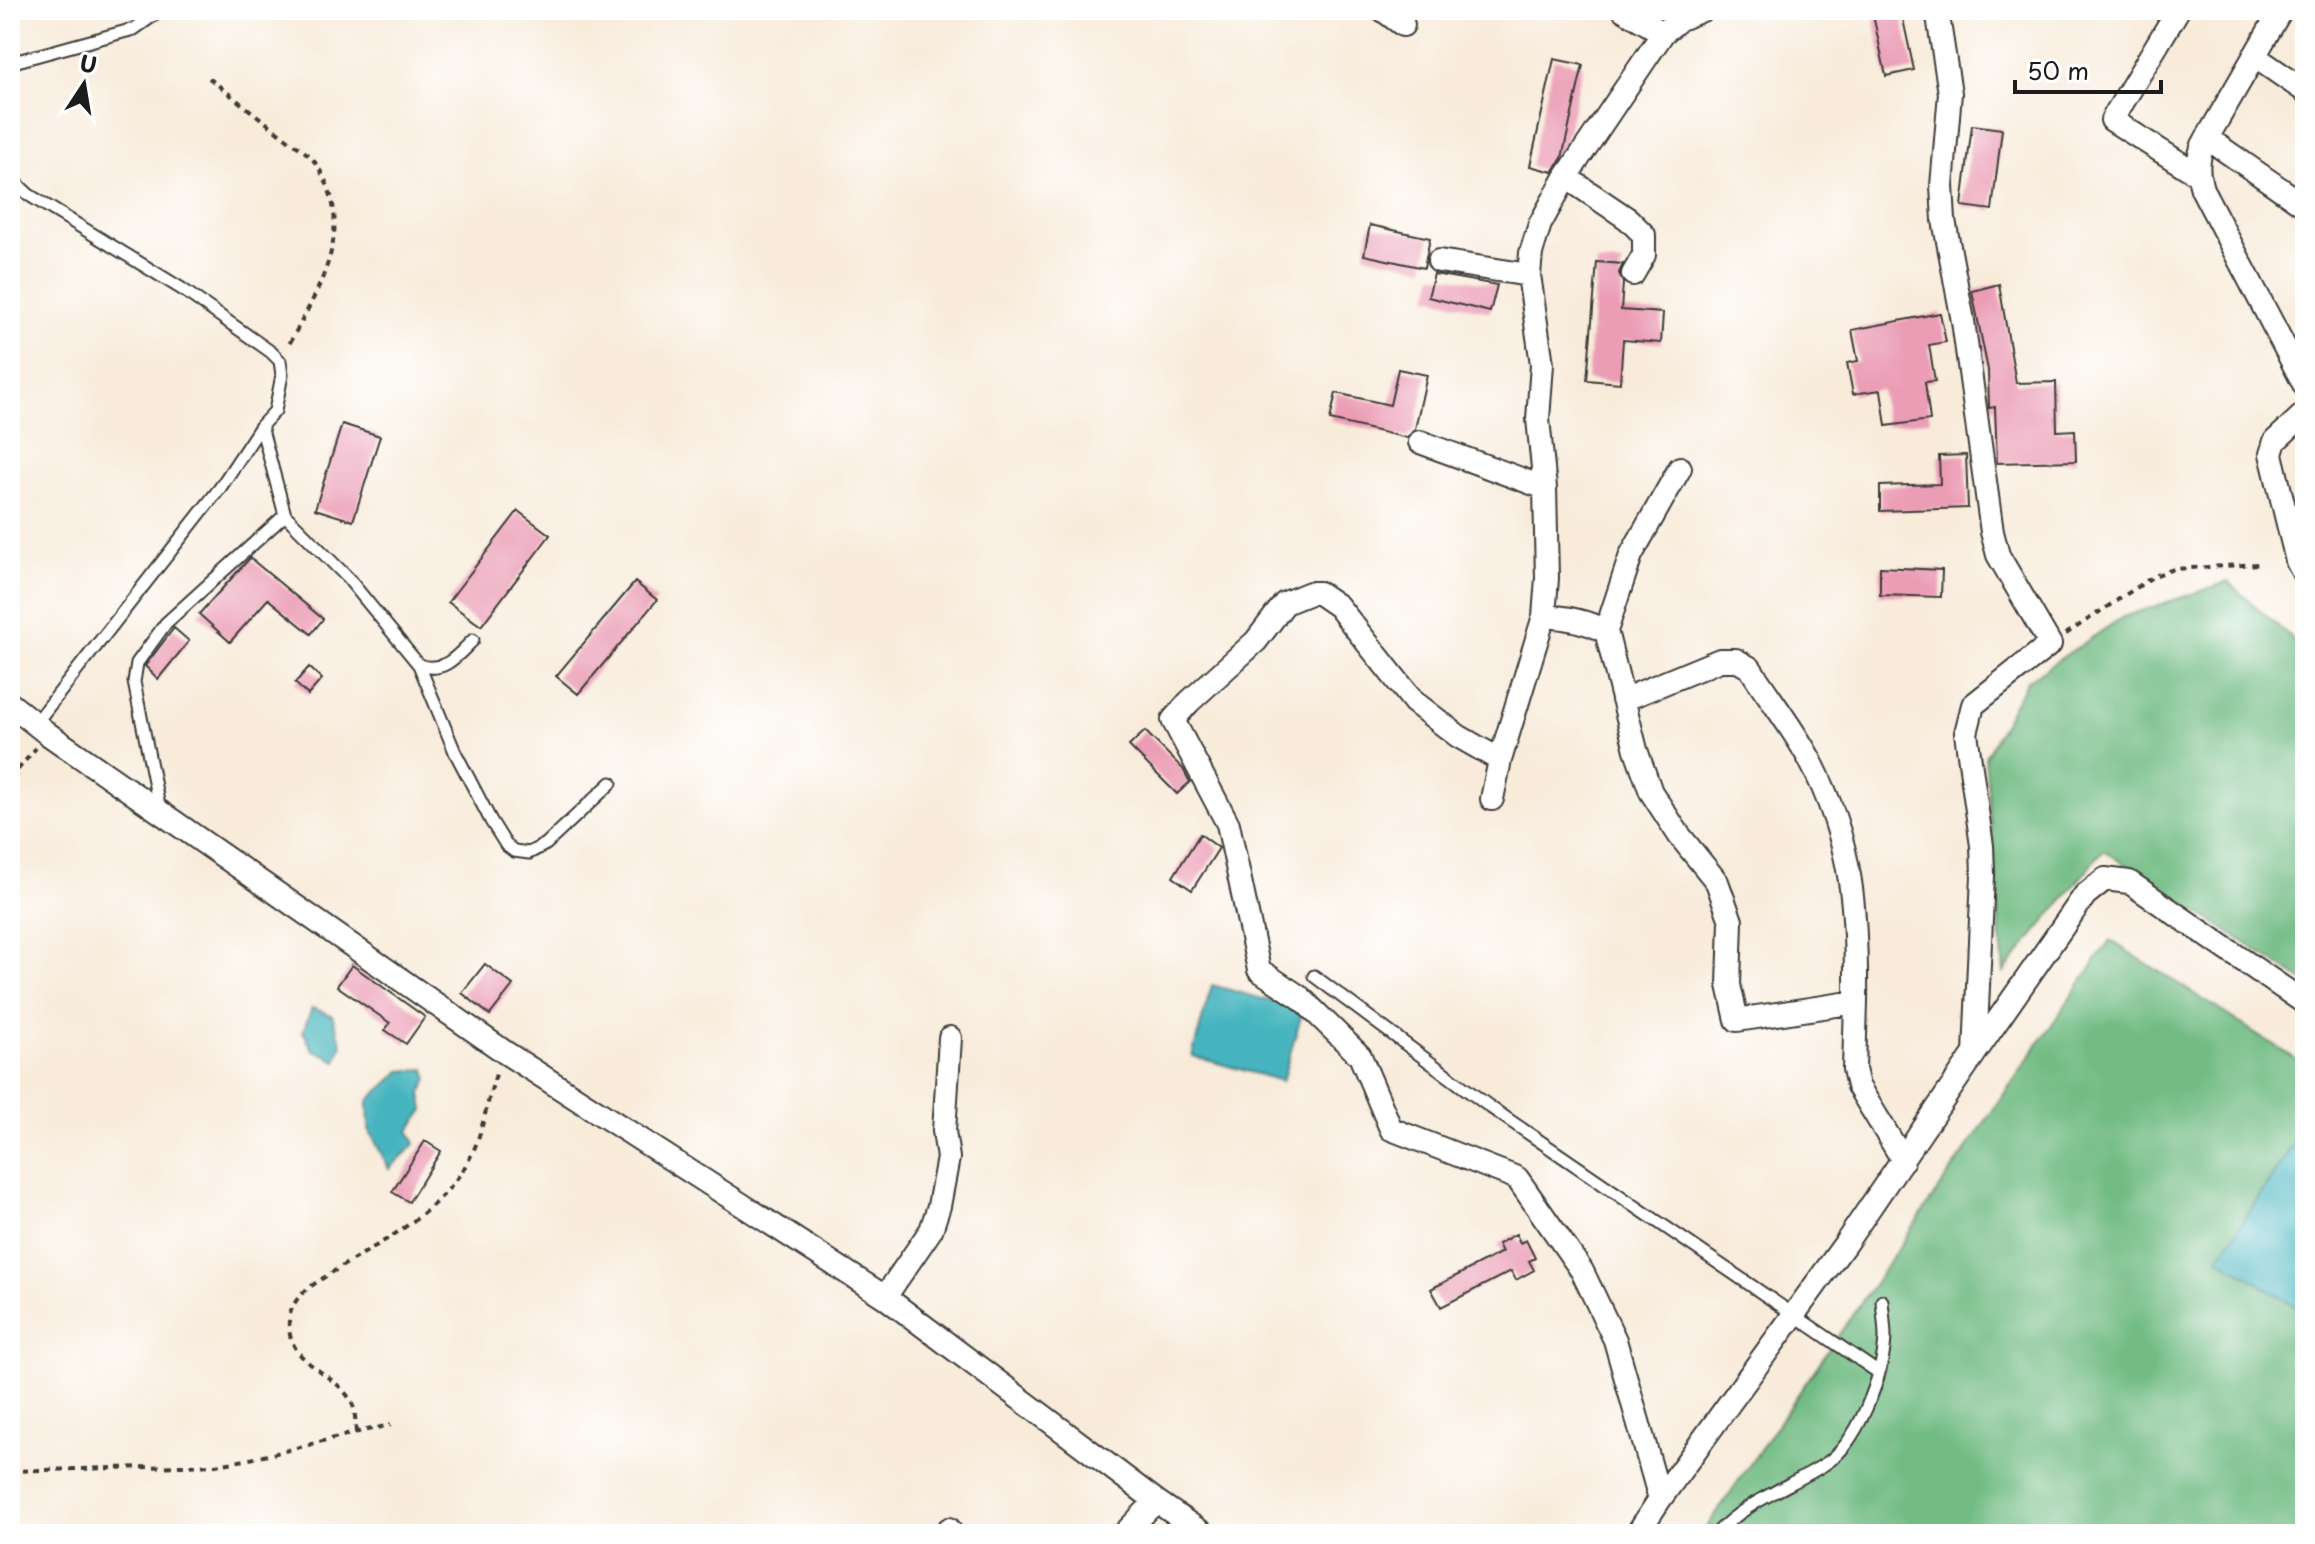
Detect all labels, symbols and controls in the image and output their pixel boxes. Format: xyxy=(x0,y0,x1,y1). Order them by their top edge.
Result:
north arrow xyxy=(44,44,124,124)
scale bar xyxy=(2015,44,2161,94)
text: U xyxy=(77,45,100,81)
text: 50 m xyxy=(2027,52,2089,88)

